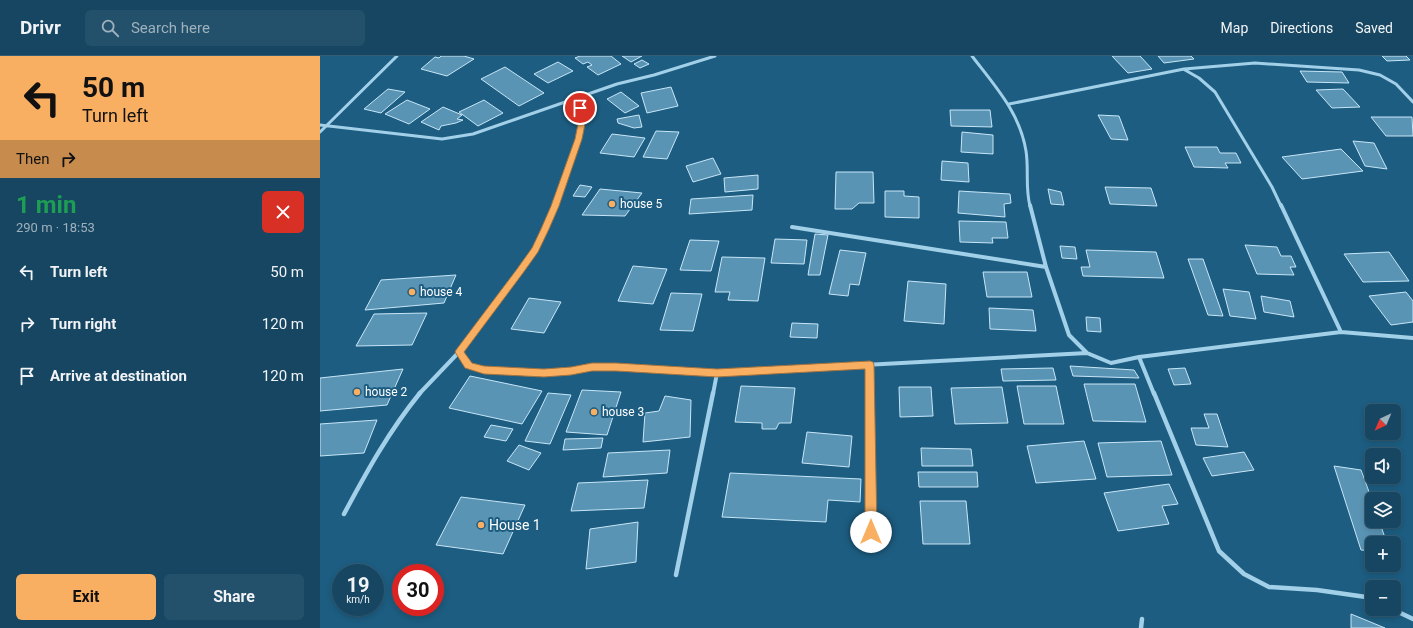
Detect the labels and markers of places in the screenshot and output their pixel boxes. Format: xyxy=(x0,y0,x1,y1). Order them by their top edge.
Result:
pin xyxy=(563,91,597,125)
place label: house 5 xyxy=(620,197,663,211)
marker: house 5 xyxy=(607,199,617,209)
place label: house 4 xyxy=(420,285,463,299)
marker: house 4 xyxy=(407,287,417,297)
place label: house 2 xyxy=(365,385,408,399)
marker: house 2 xyxy=(352,387,362,397)
place label: house 3 xyxy=(602,405,644,419)
marker: house 3 xyxy=(589,407,599,417)
place label: House 1 xyxy=(489,517,541,533)
marker: House 1 xyxy=(476,520,486,530)

